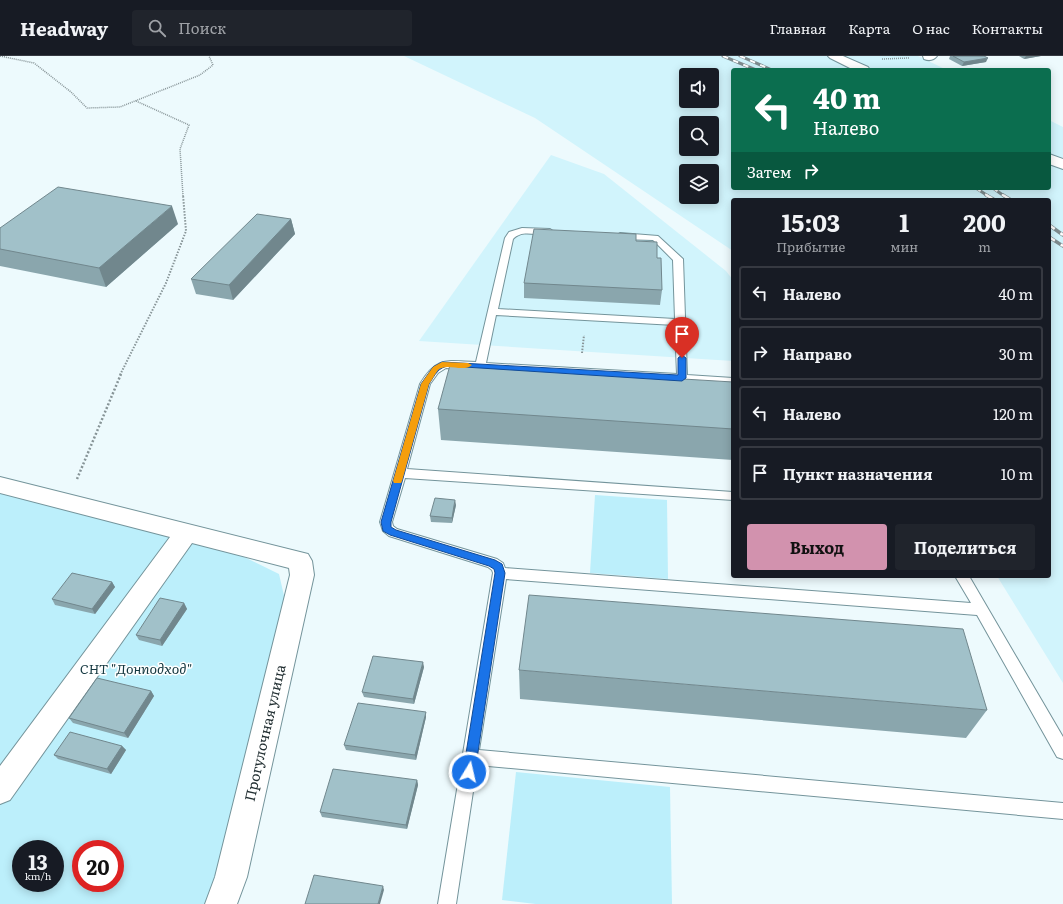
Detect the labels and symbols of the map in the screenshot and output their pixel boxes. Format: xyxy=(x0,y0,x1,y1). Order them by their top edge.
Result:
pin xyxy=(665,317,699,358)
park label: СНТ "Донподход" xyxy=(80,658,192,678)
street label: Прогулочная улица xyxy=(239,662,290,803)
position arrow xyxy=(448,751,490,793)
speed limit sign: 20 xyxy=(72,840,124,892)

